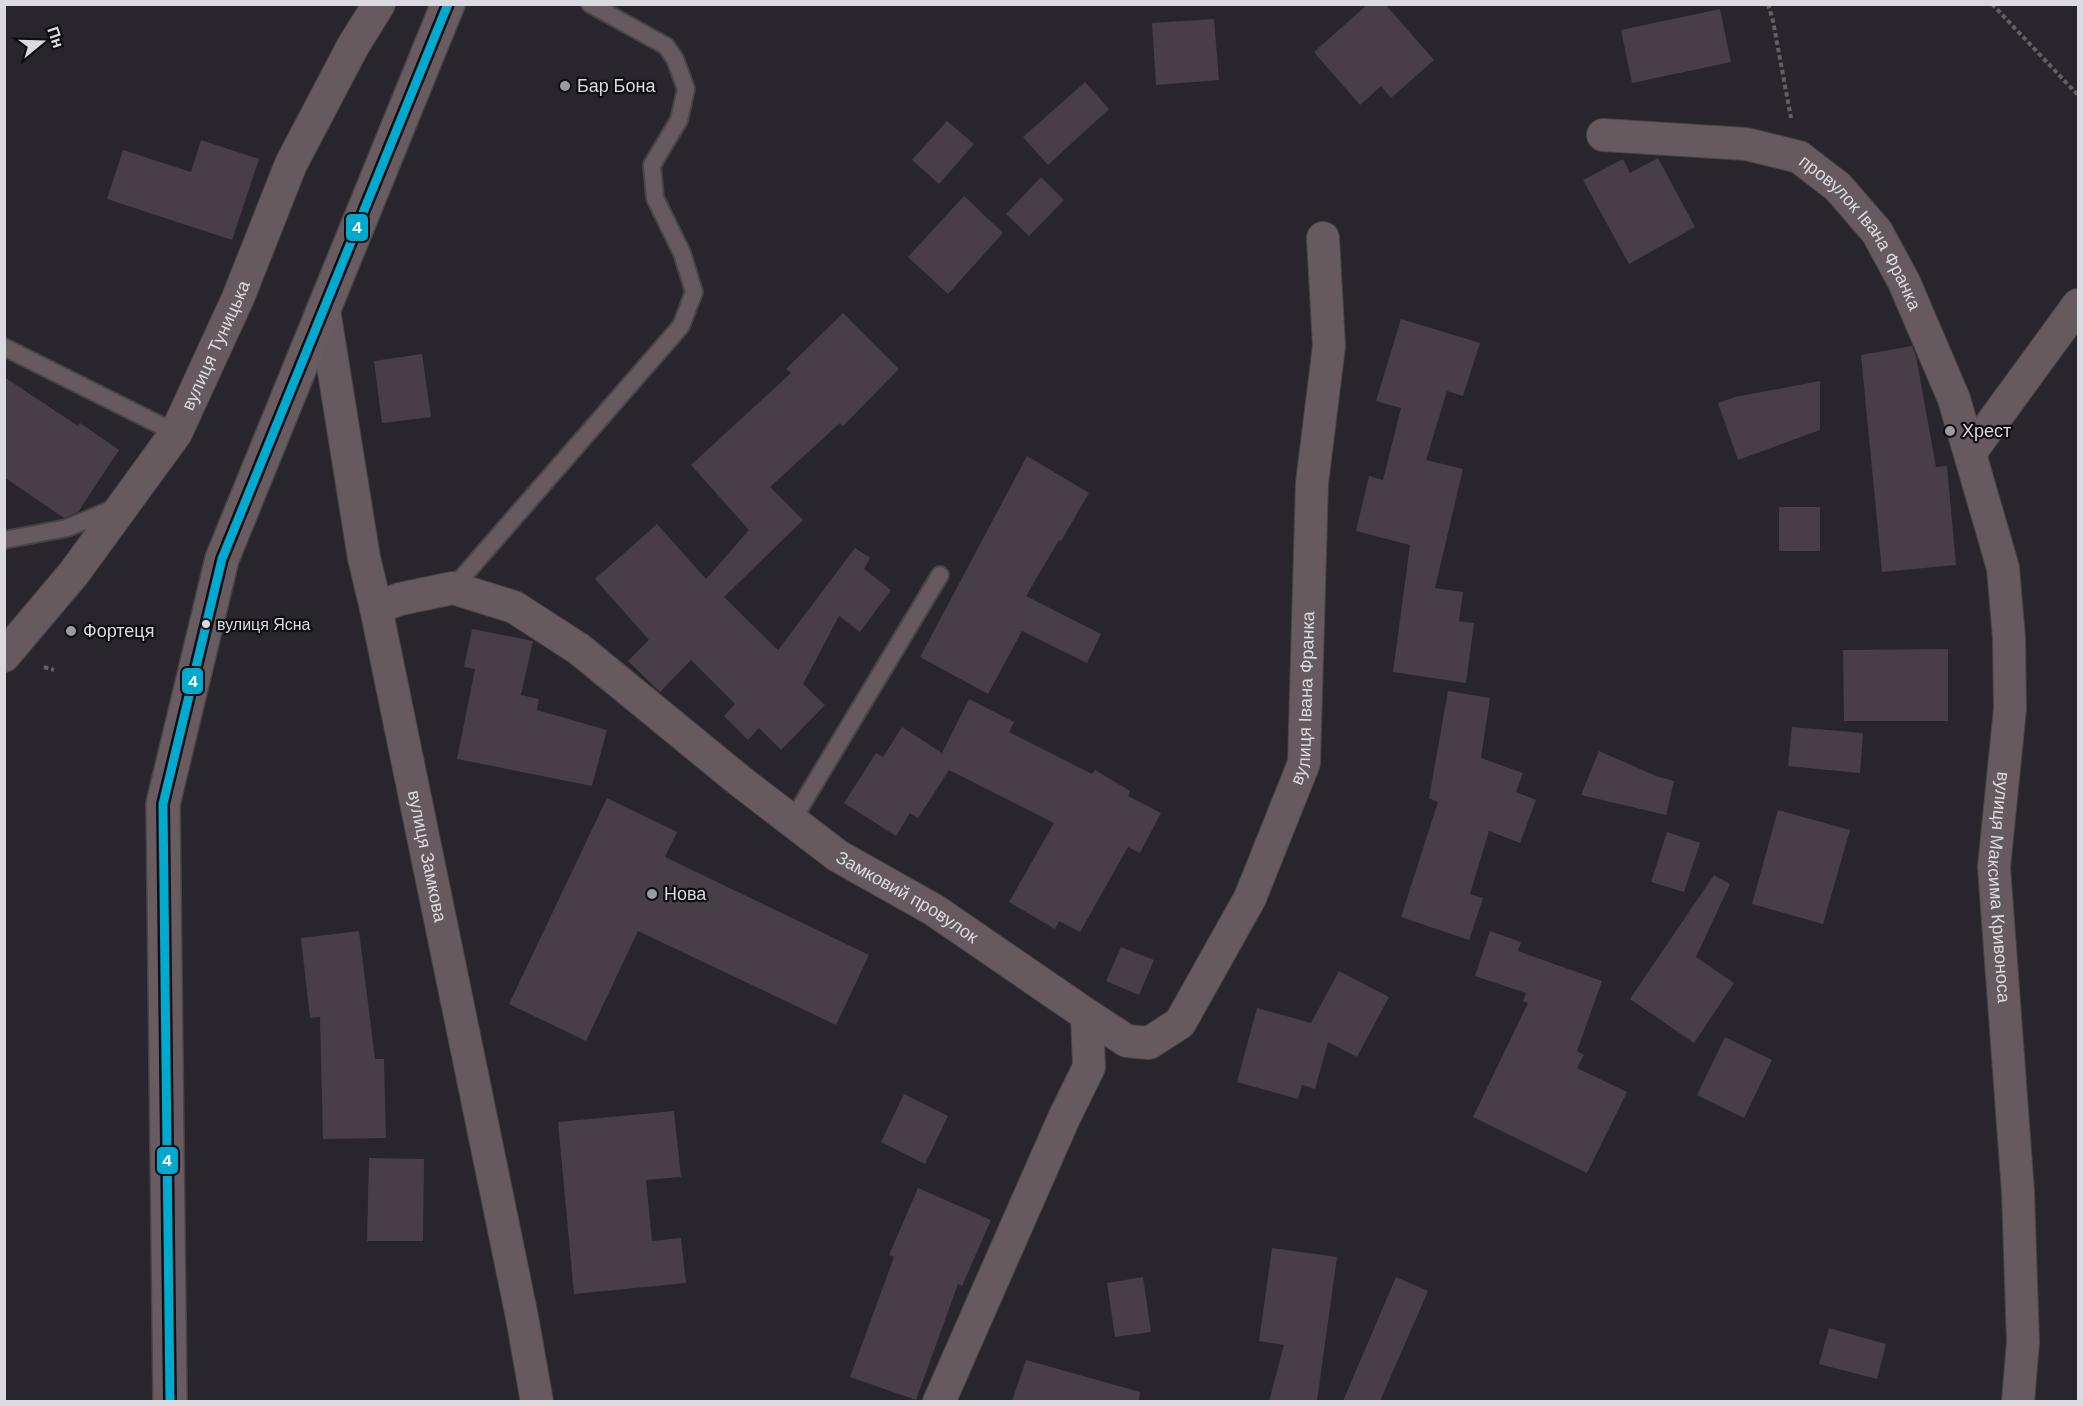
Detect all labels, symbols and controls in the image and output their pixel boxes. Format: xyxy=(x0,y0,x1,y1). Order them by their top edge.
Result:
north arrow xyxy=(12,12,72,72)
text: Пн xyxy=(42,24,69,51)
place label: Бар Бона xyxy=(577,74,656,98)
marker: Бар Бона xyxy=(558,79,572,93)
street label: провулок Івана Франка xyxy=(1794,149,1927,315)
line badge: 4 xyxy=(345,213,369,242)
text: 4 xyxy=(352,217,362,238)
street label: вулиця Туницька xyxy=(176,276,256,414)
place label: Хрест xyxy=(1962,419,2011,443)
marker: Хрест xyxy=(1943,424,1957,438)
street label: вулиця Івана Франка xyxy=(1284,610,1320,788)
place label: вулиця Ясна xyxy=(217,614,311,635)
marker: вулиця Ясна xyxy=(200,618,212,630)
place label: Фортеця xyxy=(83,619,154,643)
marker: Фортеця xyxy=(64,624,78,638)
line badge: 4 xyxy=(181,667,204,695)
text: 4 xyxy=(188,671,198,692)
street label: вулиця Максима Кривоноса xyxy=(1982,771,2016,1005)
street label: вулиця Замкова xyxy=(402,788,453,925)
street label: Замковий провулок xyxy=(832,845,983,949)
place label: Нова xyxy=(664,882,707,906)
marker: Нова xyxy=(645,887,659,901)
line badge: 4 xyxy=(156,1146,179,1175)
text: 4 xyxy=(162,1150,172,1171)

